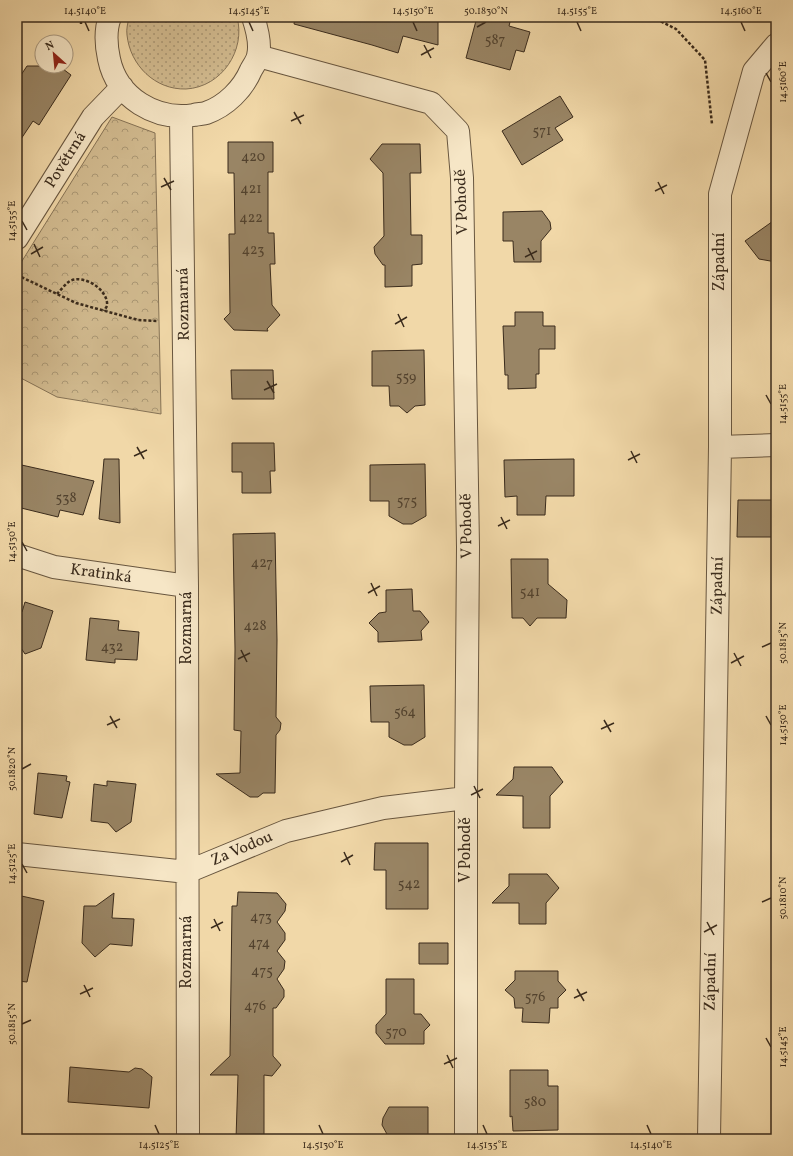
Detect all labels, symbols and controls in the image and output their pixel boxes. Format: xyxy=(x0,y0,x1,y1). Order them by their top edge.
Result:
text: 14.5140°E xyxy=(64,4,106,18)
text: 14.5145°E xyxy=(229,4,269,18)
text: 14.5150°E xyxy=(393,4,433,18)
text: 50.1830°N xyxy=(464,4,508,18)
text: 14.5155°E xyxy=(557,4,597,18)
text: 14.5160°E xyxy=(720,4,762,18)
house number: 587 xyxy=(485,31,506,50)
north arrow xyxy=(34,34,74,74)
text: N xyxy=(43,38,57,55)
text: 14.5160°E xyxy=(776,61,790,103)
house number: 571 xyxy=(533,122,551,141)
street label: Povětrná xyxy=(40,127,92,193)
house number: 420 xyxy=(241,148,265,167)
street label: V Pohodě xyxy=(450,169,474,235)
house number: 421 xyxy=(240,180,262,199)
text: 14.5135°E xyxy=(5,201,19,241)
house number: 422 xyxy=(239,209,263,228)
street label: Západní xyxy=(709,233,731,291)
house number: 423 xyxy=(242,241,264,260)
street label: Rozmarná xyxy=(172,267,196,341)
house number: 559 xyxy=(396,368,416,387)
text: 14.5155°E xyxy=(776,384,790,424)
house number: 538 xyxy=(55,489,77,508)
house number: 575 xyxy=(397,492,417,511)
street label: V Pohodě xyxy=(455,493,479,559)
text: 14.5130°E xyxy=(5,521,19,563)
house number: 427 xyxy=(251,554,273,573)
street label: Západní xyxy=(706,556,730,615)
street label: Kratinká xyxy=(69,559,133,589)
house number: 541 xyxy=(520,583,540,602)
street label: Rozmarná xyxy=(176,591,198,665)
house number: 428 xyxy=(244,617,267,636)
text: 50.1815°N xyxy=(776,622,790,664)
house number: 432 xyxy=(101,638,123,657)
house number: 564 xyxy=(394,703,416,722)
text: 14.5150°E xyxy=(776,705,790,745)
text: 50.1820°N xyxy=(5,746,19,791)
street label: V Pohodě xyxy=(455,817,477,883)
street label: Za Vodou xyxy=(208,826,276,872)
text: 14.5125°E xyxy=(5,844,19,884)
house number: 542 xyxy=(398,875,420,894)
text: 50.1810°N xyxy=(776,876,790,919)
house number: 473 xyxy=(250,908,272,927)
street label: Rozmarná xyxy=(176,915,198,989)
house number: 474 xyxy=(248,934,270,953)
street label: Západní xyxy=(699,952,723,1011)
house number: 475 xyxy=(251,962,273,981)
house number: 576 xyxy=(525,988,545,1007)
house number: 476 xyxy=(244,997,266,1016)
text: 50.1815°N xyxy=(5,1003,19,1045)
house number: 570 xyxy=(385,1023,407,1042)
text: 14.5145°E xyxy=(776,1027,790,1067)
house number: 580 xyxy=(524,1093,546,1112)
text: 14.5125°E xyxy=(139,1138,179,1152)
text: 14.5130°E xyxy=(302,1138,344,1152)
text: 14.5135°E xyxy=(467,1138,507,1152)
text: 14.5140°E xyxy=(630,1138,672,1152)

